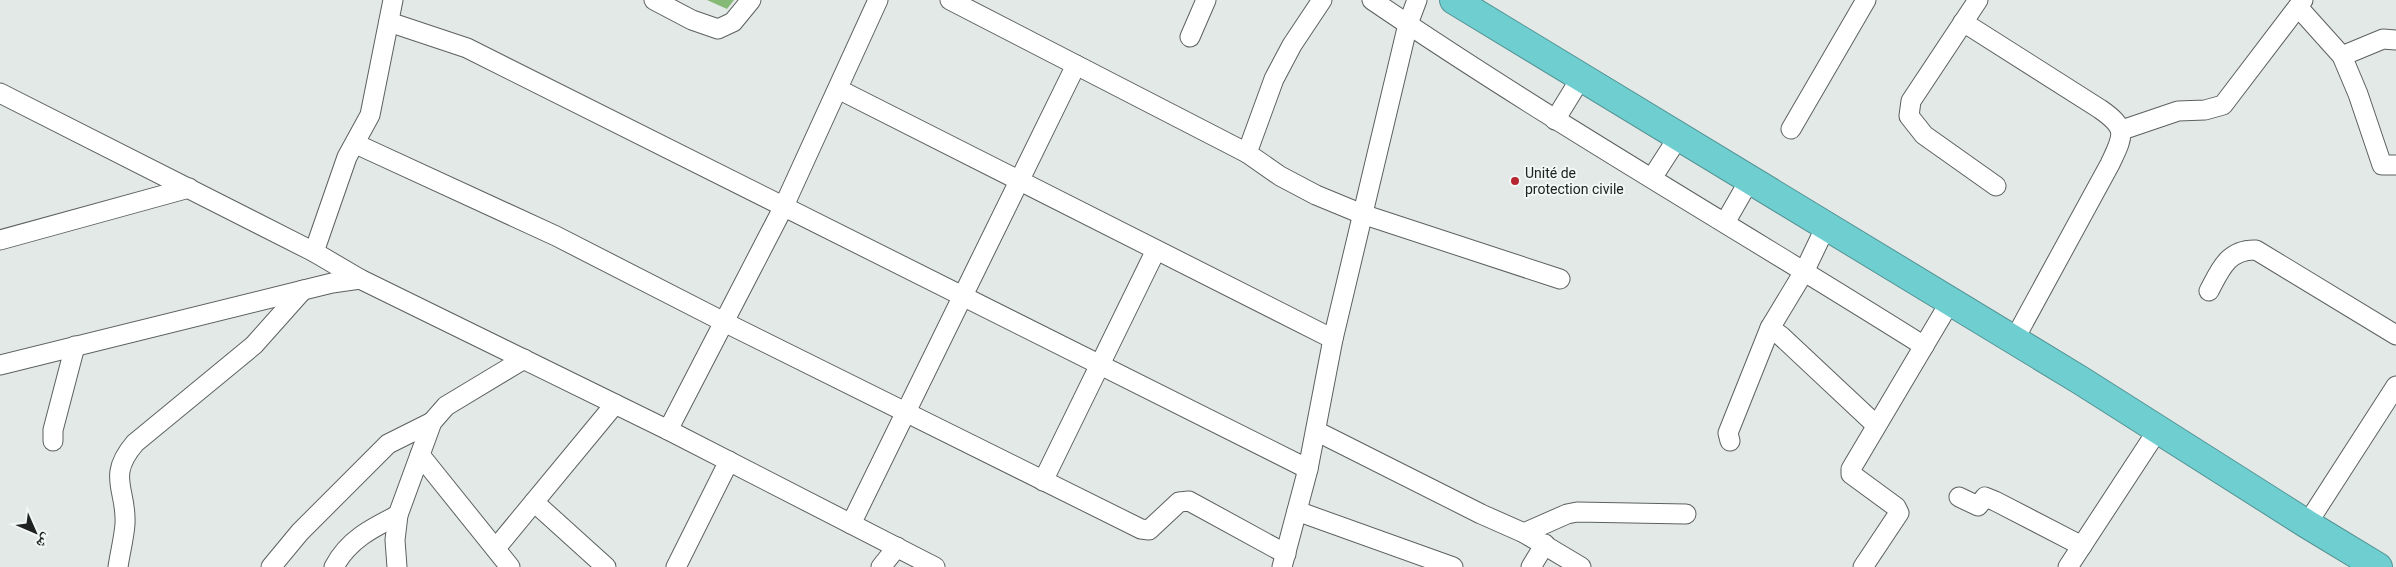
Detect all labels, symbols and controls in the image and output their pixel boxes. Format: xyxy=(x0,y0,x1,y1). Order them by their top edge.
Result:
place label: Unité de protection civile xyxy=(1525,165,1624,197)
marker: Unité de protection civile xyxy=(1509,175,1521,187)
north arrow xyxy=(10,507,60,557)
text: ش xyxy=(32,530,55,552)

